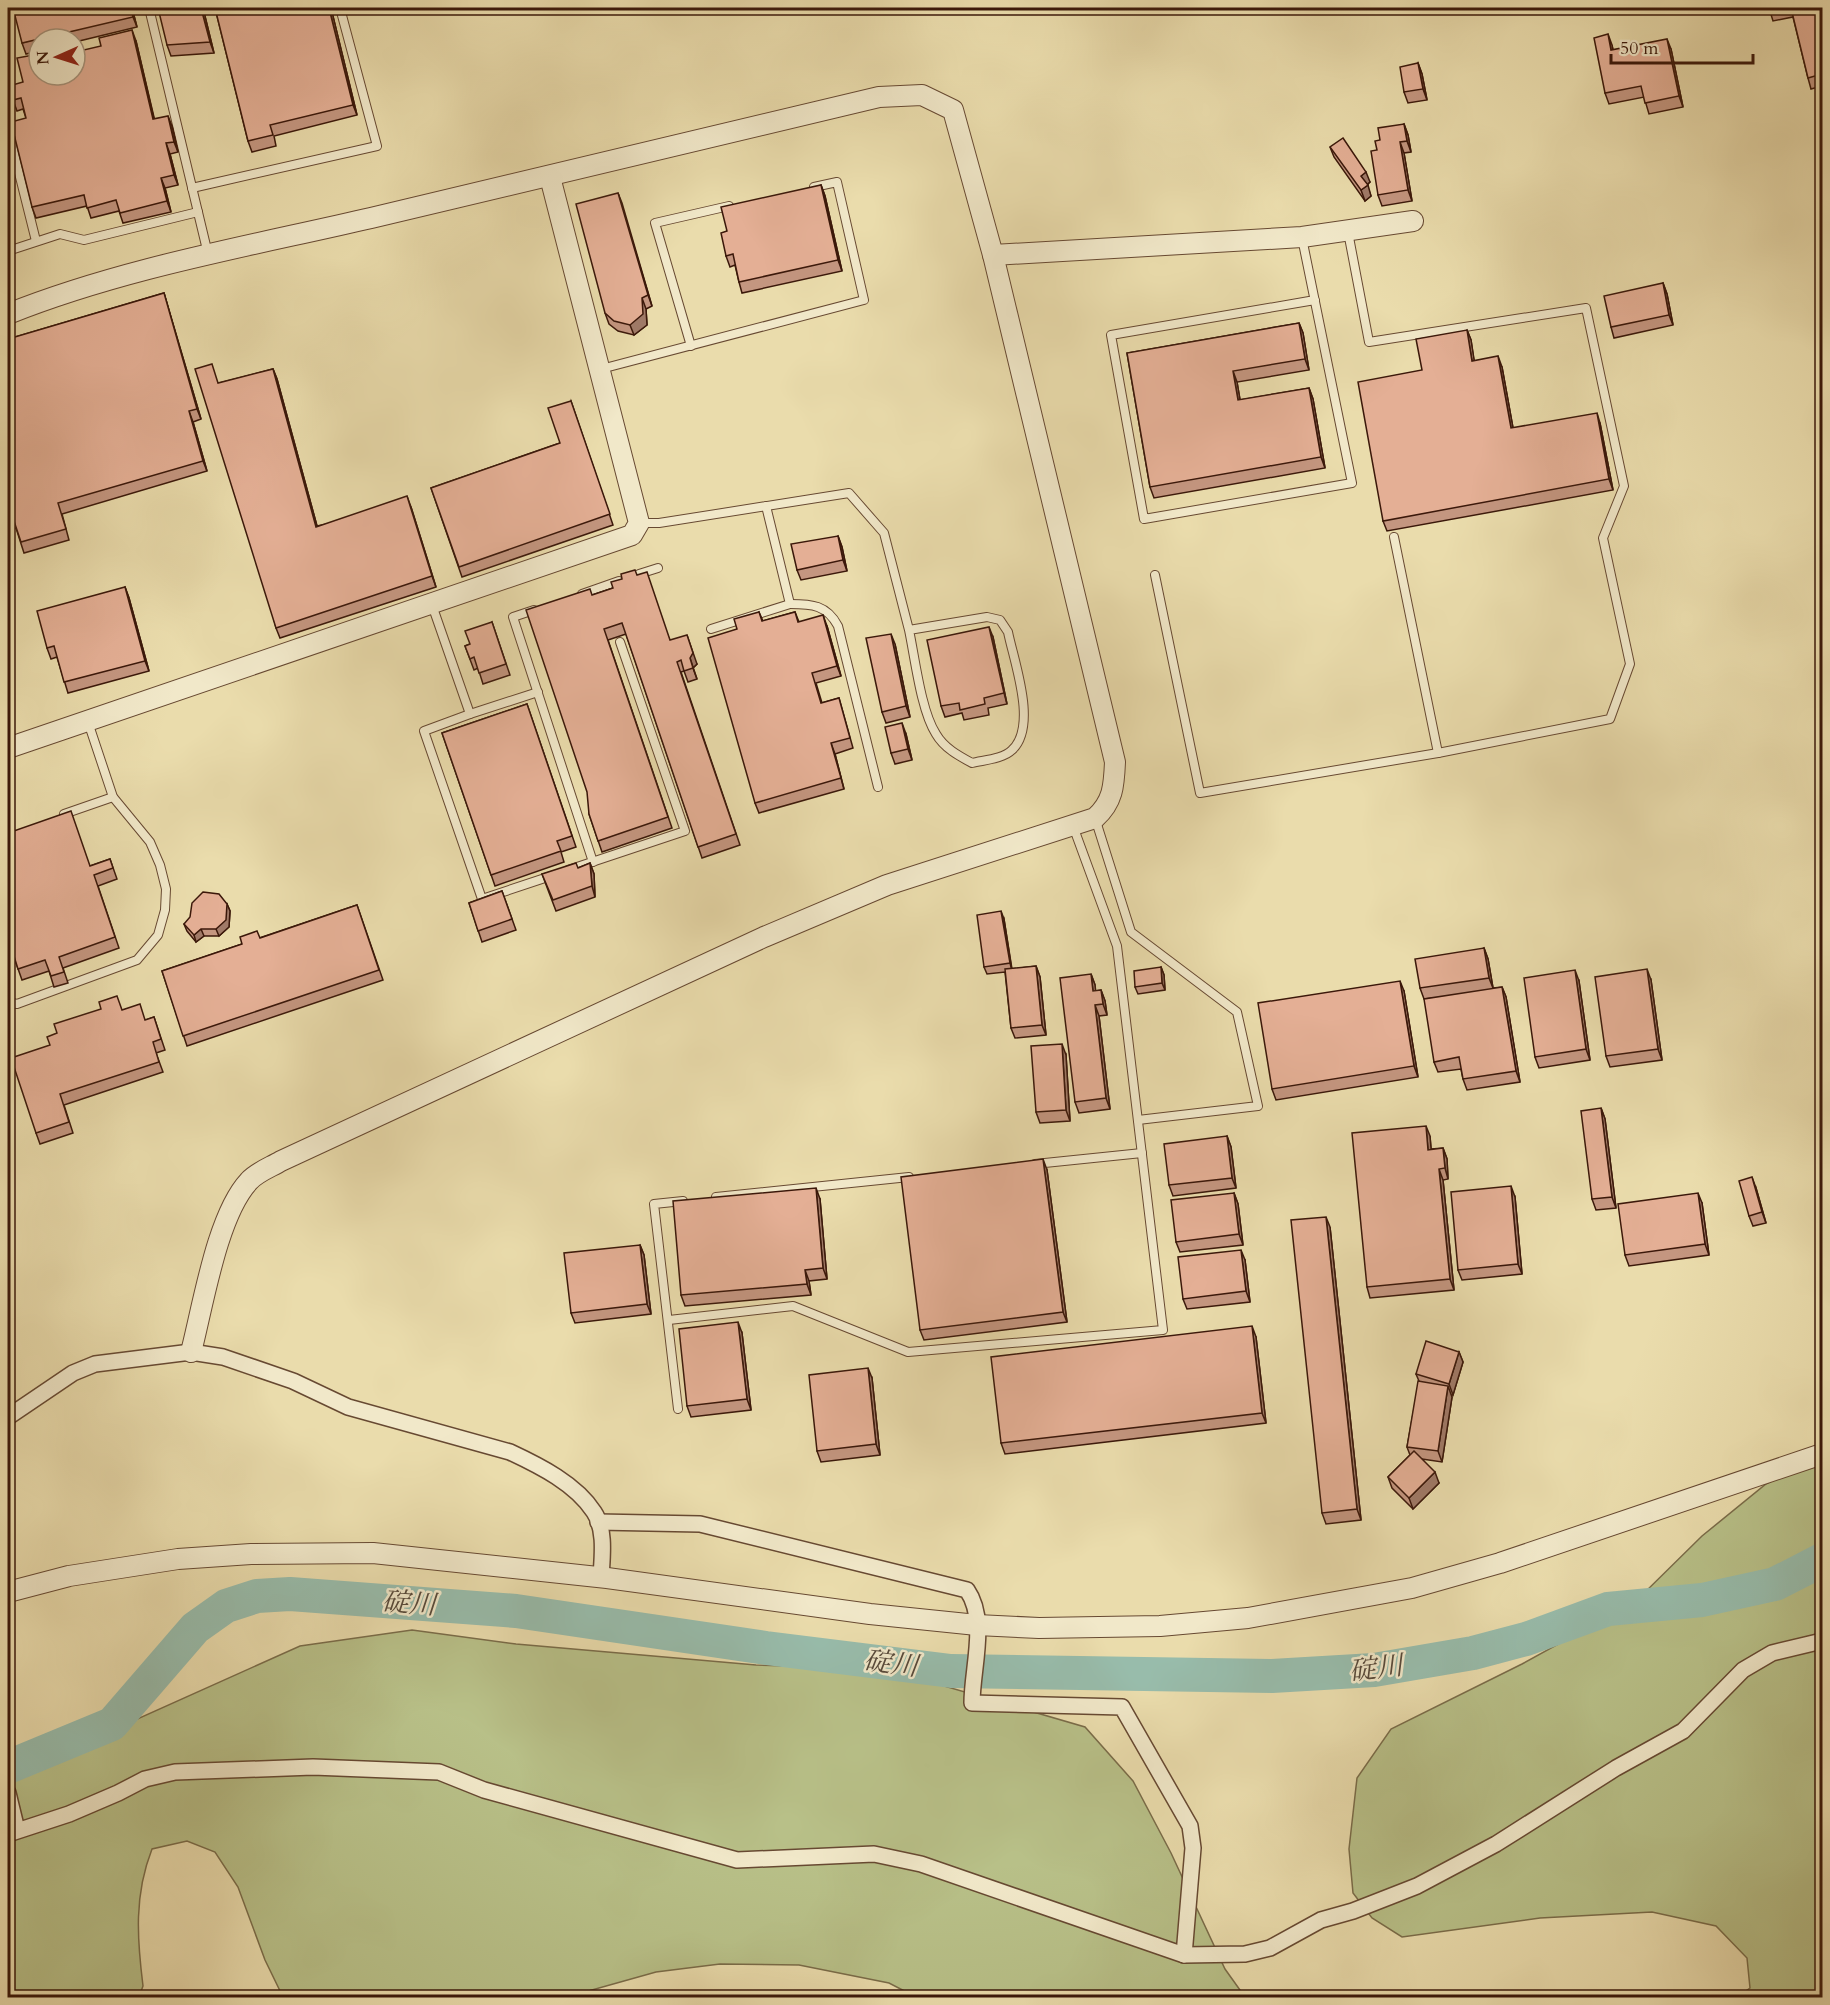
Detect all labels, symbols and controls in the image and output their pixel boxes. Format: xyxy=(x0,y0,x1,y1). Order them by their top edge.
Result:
north arrow xyxy=(27,27,87,87)
scale bar xyxy=(1611,27,1754,65)
text: 50 m xyxy=(1620,36,1659,61)
text: N xyxy=(32,50,54,65)
water label: 碇川 xyxy=(381,1583,440,1624)
water label: 碇川 xyxy=(862,1642,923,1686)
water label: 碇川 xyxy=(1347,1646,1408,1690)

